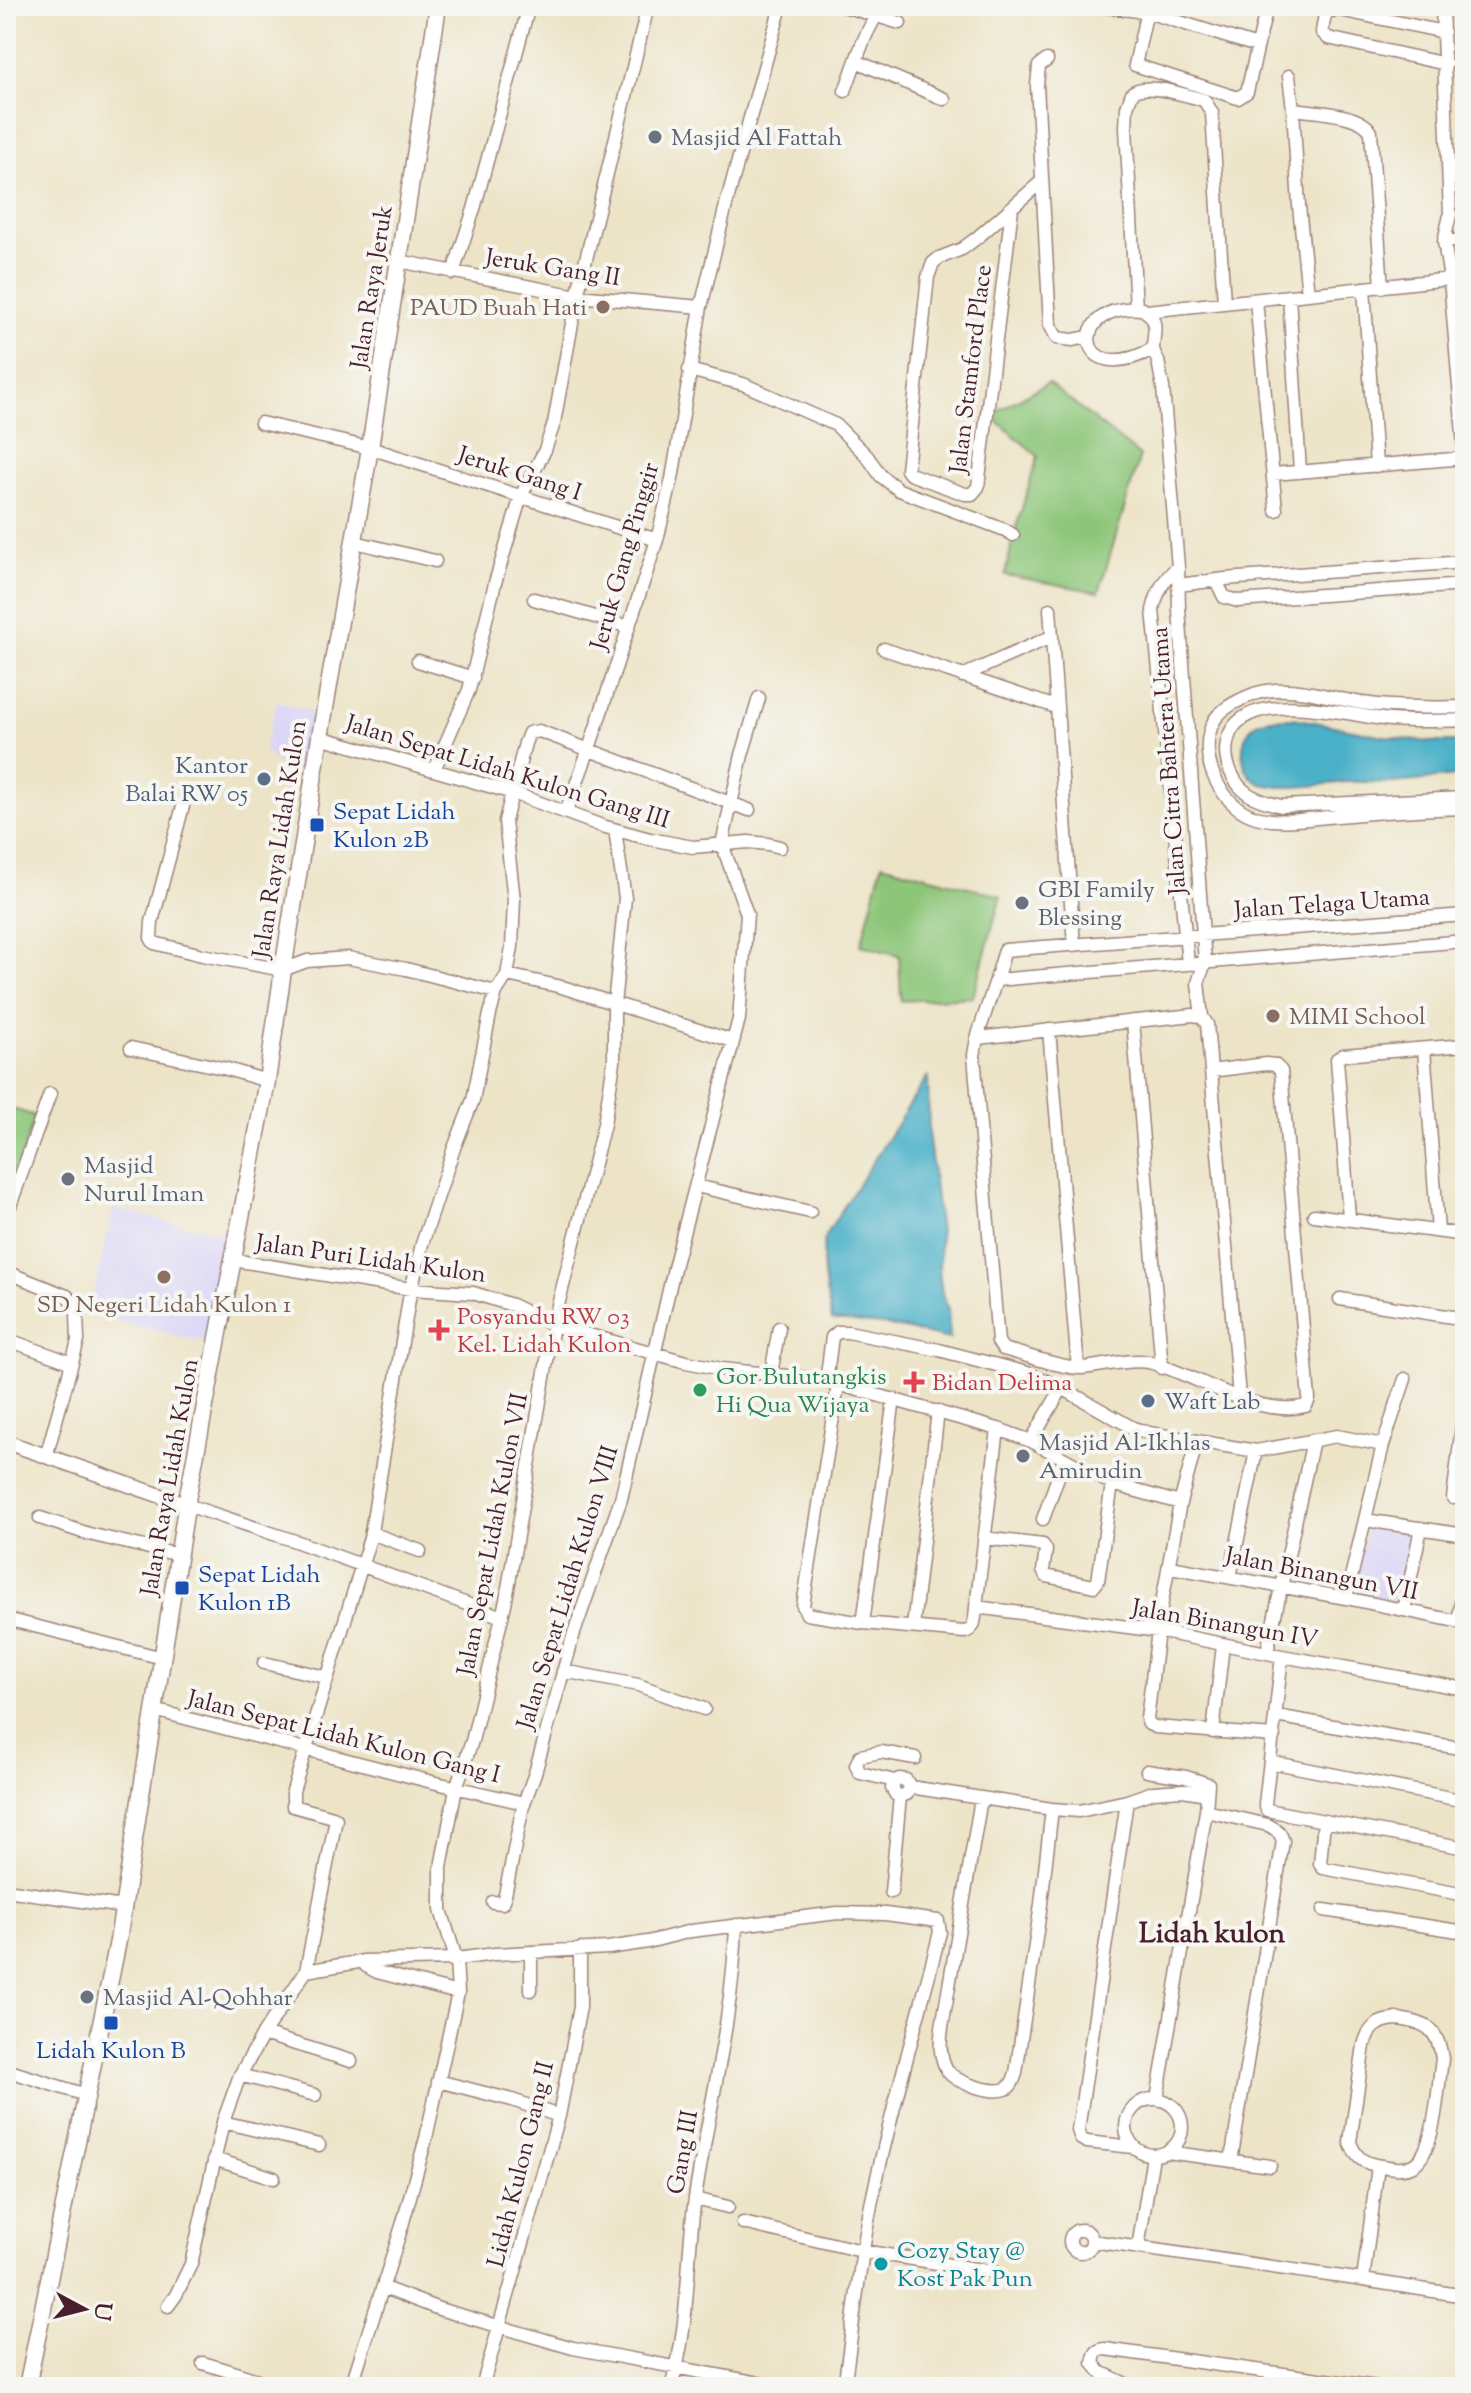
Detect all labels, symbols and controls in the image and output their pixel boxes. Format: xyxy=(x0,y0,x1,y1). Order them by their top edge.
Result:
place label: Masjid Al Fattah xyxy=(671,122,842,156)
marker: Masjid Al Fattah xyxy=(646,128,664,146)
street label: Jalan Raya Jeruk xyxy=(343,203,403,374)
street label: Jeruk Gang II xyxy=(481,241,623,296)
street label: Jalan Stamford Place xyxy=(942,263,1002,478)
place label: PAUD Buah Hati xyxy=(410,292,587,326)
marker: PAUD Buah Hati xyxy=(594,298,612,316)
street label: Jeruk Gang I xyxy=(451,438,586,511)
street label: Jeruk Gang Pinggir xyxy=(582,459,669,656)
street label: Jalan Citra Bahtera Utama xyxy=(1144,626,1196,898)
street label: Jalan Sepat Lidah Kulon Gang III xyxy=(339,707,674,838)
street label: Jalan Raya Lidah Kulon xyxy=(245,718,317,963)
place label: Kantor Balai RW 05 xyxy=(125,750,248,812)
marker: Kantor Balai RW 05 xyxy=(255,770,273,788)
place label: Sepat Lidah Kulon 2B xyxy=(333,796,456,858)
marker: Sepat Lidah Kulon 2B xyxy=(308,816,326,834)
place label: GBI Family Blessing xyxy=(1038,874,1155,936)
street label: Jalan Telaga Utama xyxy=(1231,881,1431,929)
marker: GBI Family Blessing xyxy=(1013,894,1031,912)
place label: MIMI School xyxy=(1289,1001,1426,1035)
marker: MIMI School xyxy=(1264,1007,1282,1025)
place label: Masjid Nurul Iman xyxy=(84,1150,204,1212)
marker: Masjid Nurul Iman xyxy=(59,1170,77,1188)
street label: Jalan Puri Lidah Kulon xyxy=(251,1227,488,1293)
marker: SD Negeri Lidah Kulon 1 xyxy=(155,1268,173,1286)
place label: SD Negeri Lidah Kulon 1 xyxy=(37,1289,291,1323)
place label: Posyandu RW 03 Kel. Lidah Kulon xyxy=(457,1301,631,1363)
marker: Posyandu RW 03 Kel. Lidah Kulon xyxy=(428,1319,450,1341)
street label: Jalan Raya Lidah Kulon xyxy=(133,1356,209,1601)
place label: Gor Bulutangkis Hi Qua Wijaya xyxy=(716,1361,886,1423)
place label: Bidan Delima xyxy=(932,1367,1072,1401)
marker: Bidan Delima xyxy=(903,1371,925,1393)
marker: Gor Bulutangkis Hi Qua Wijaya xyxy=(691,1381,709,1399)
place label: Waft Lab xyxy=(1164,1386,1260,1420)
street label: Jalan Sepat Lidah Kulon VII xyxy=(449,1390,538,1681)
marker: Waft Lab xyxy=(1139,1392,1157,1410)
place label: Masjid Al-Ikhlas Amirudin xyxy=(1039,1427,1210,1489)
street label: Jalan Sepat Lidah Kulon VIII xyxy=(509,1441,628,1736)
marker: Masjid Al-Ikhlas Amirudin xyxy=(1014,1447,1032,1465)
street label: Jalan Binangun VII xyxy=(1220,1539,1421,1610)
place label: Sepat Lidah Kulon 1B xyxy=(198,1559,321,1621)
marker: Sepat Lidah Kulon 1B xyxy=(173,1579,191,1597)
street label: Jalan Binangun IV xyxy=(1127,1592,1320,1658)
street label: Jalan Sepat Lidah Kulon Gang I xyxy=(182,1682,504,1793)
district label: Lidah kulon xyxy=(1139,1915,1285,1955)
place label: Masjid Al-Qohhar xyxy=(103,1982,293,2016)
marker: Masjid Al-Qohhar xyxy=(78,1988,96,2006)
marker: Lidah Kulon B xyxy=(102,2014,120,2032)
place label: Lidah Kulon B xyxy=(36,2035,186,2069)
street label: Lidah Kulon Gang II xyxy=(480,2058,564,2271)
street label: Gang III xyxy=(660,2107,708,2197)
place label: Cozy Stay @ Kost Pak Pun xyxy=(897,2235,1033,2297)
marker: Cozy Stay @ Kost Pak Pun xyxy=(872,2255,890,2273)
north arrow xyxy=(44,2269,124,2349)
text: U xyxy=(84,2300,118,2322)

